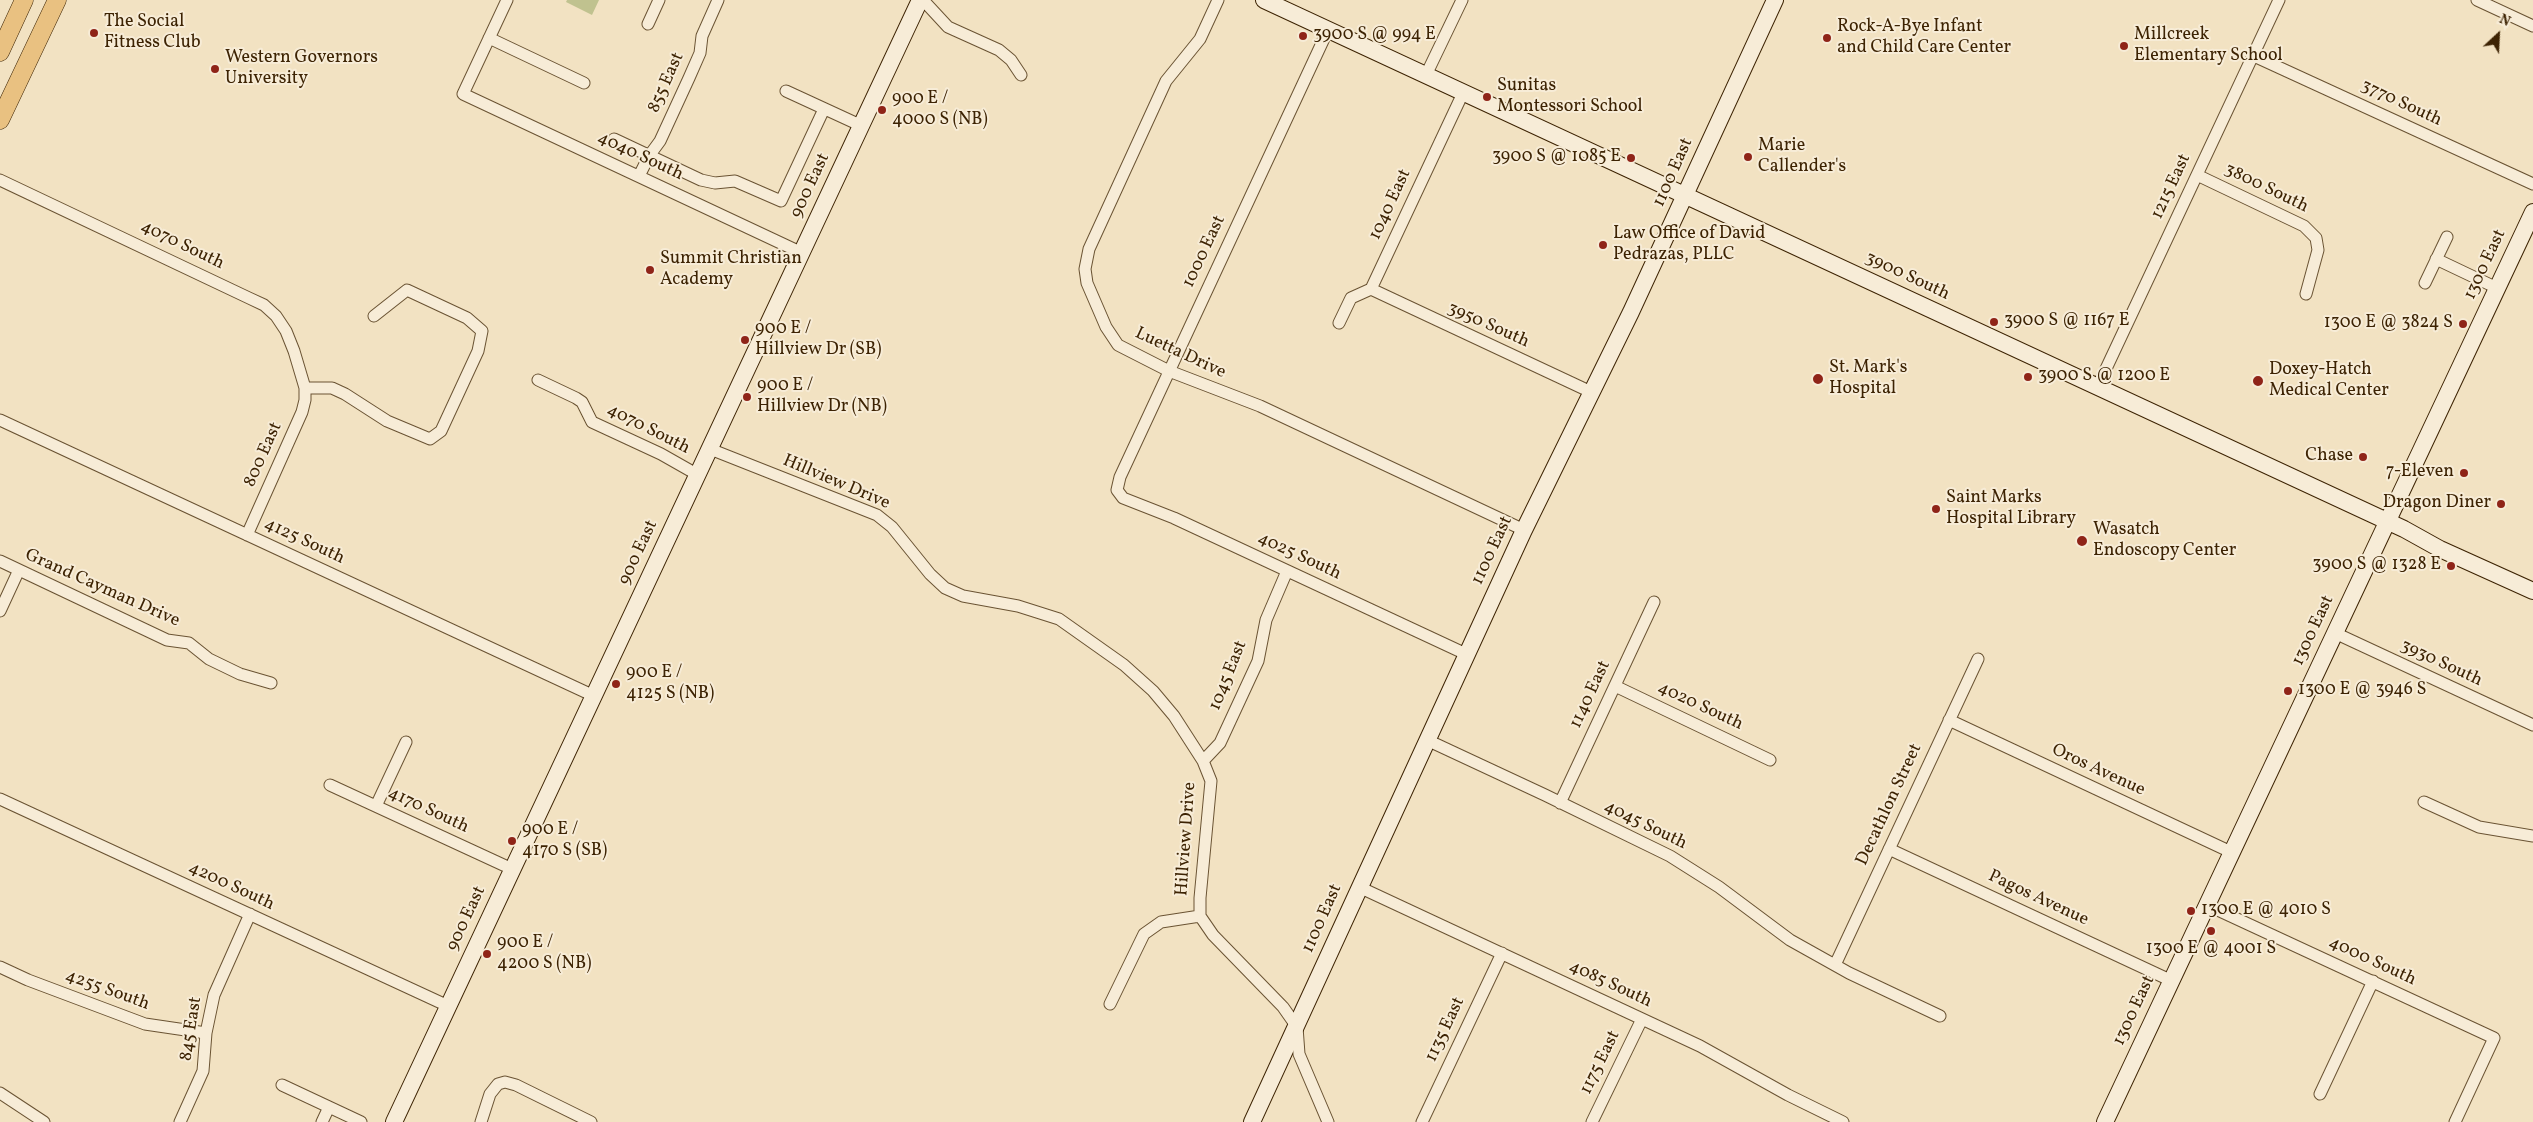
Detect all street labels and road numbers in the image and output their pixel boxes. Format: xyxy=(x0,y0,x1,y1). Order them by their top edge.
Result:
street label: 855 East xyxy=(644,50,690,116)
street label: 3770 South xyxy=(2357,76,2445,132)
street label: 4040 South xyxy=(594,128,686,186)
street label: 1100 East xyxy=(1649,135,1699,211)
street label: 900 East xyxy=(787,150,835,222)
street label: 1215 East xyxy=(2147,151,2197,223)
street label: 3800 South xyxy=(2221,159,2311,219)
street label: 1040 East xyxy=(1365,166,1417,244)
street label: 1000 East xyxy=(1179,212,1231,292)
street label: 4070 South xyxy=(137,216,227,276)
street label: 1300 East xyxy=(2460,226,2512,304)
street label: 3900 South xyxy=(1861,248,1953,306)
street label: 3950 South xyxy=(1444,298,1532,354)
street label: Luetta Drive xyxy=(1131,324,1229,384)
street label: 4070 South xyxy=(603,400,693,460)
street label: 800 East xyxy=(240,419,288,491)
street label: Hillview Drive xyxy=(779,451,893,515)
street label: 1100 East xyxy=(1468,513,1518,589)
street label: 4125 South xyxy=(260,514,348,570)
street label: 900 East xyxy=(615,517,663,589)
street label: 4025 South xyxy=(1254,528,1344,586)
street label: Grand Cayman Drive xyxy=(21,545,183,633)
street label: 1300 East xyxy=(2288,592,2340,670)
street label: 3930 South xyxy=(2397,636,2485,692)
street label: 1045 East xyxy=(1205,638,1253,714)
street label: 1140 East xyxy=(1566,658,1616,732)
street label: 4020 South xyxy=(1654,678,1746,736)
street label: Oros Avenue xyxy=(2048,740,2148,802)
street label: Decathlon Street xyxy=(1852,741,1928,869)
street label: Hillview Drive xyxy=(1172,781,1202,897)
street label: 4170 South xyxy=(384,783,472,839)
street label: 4045 South xyxy=(1600,797,1690,855)
street label: 4200 South xyxy=(185,858,277,916)
street label: Pagos Avenue xyxy=(1984,866,2092,932)
street label: 1100 East xyxy=(1298,881,1348,957)
street label: 900 East xyxy=(443,883,491,955)
street label: 4000 South xyxy=(2325,932,2419,992)
street label: 4085 South xyxy=(1565,956,1655,1014)
street label: 4255 South xyxy=(62,966,152,1016)
street label: 1300 East xyxy=(2109,972,2161,1050)
street label: 1135 East xyxy=(1422,994,1470,1066)
street label: 845 East xyxy=(176,995,208,1063)
street label: 1175 East xyxy=(1576,1027,1626,1099)

